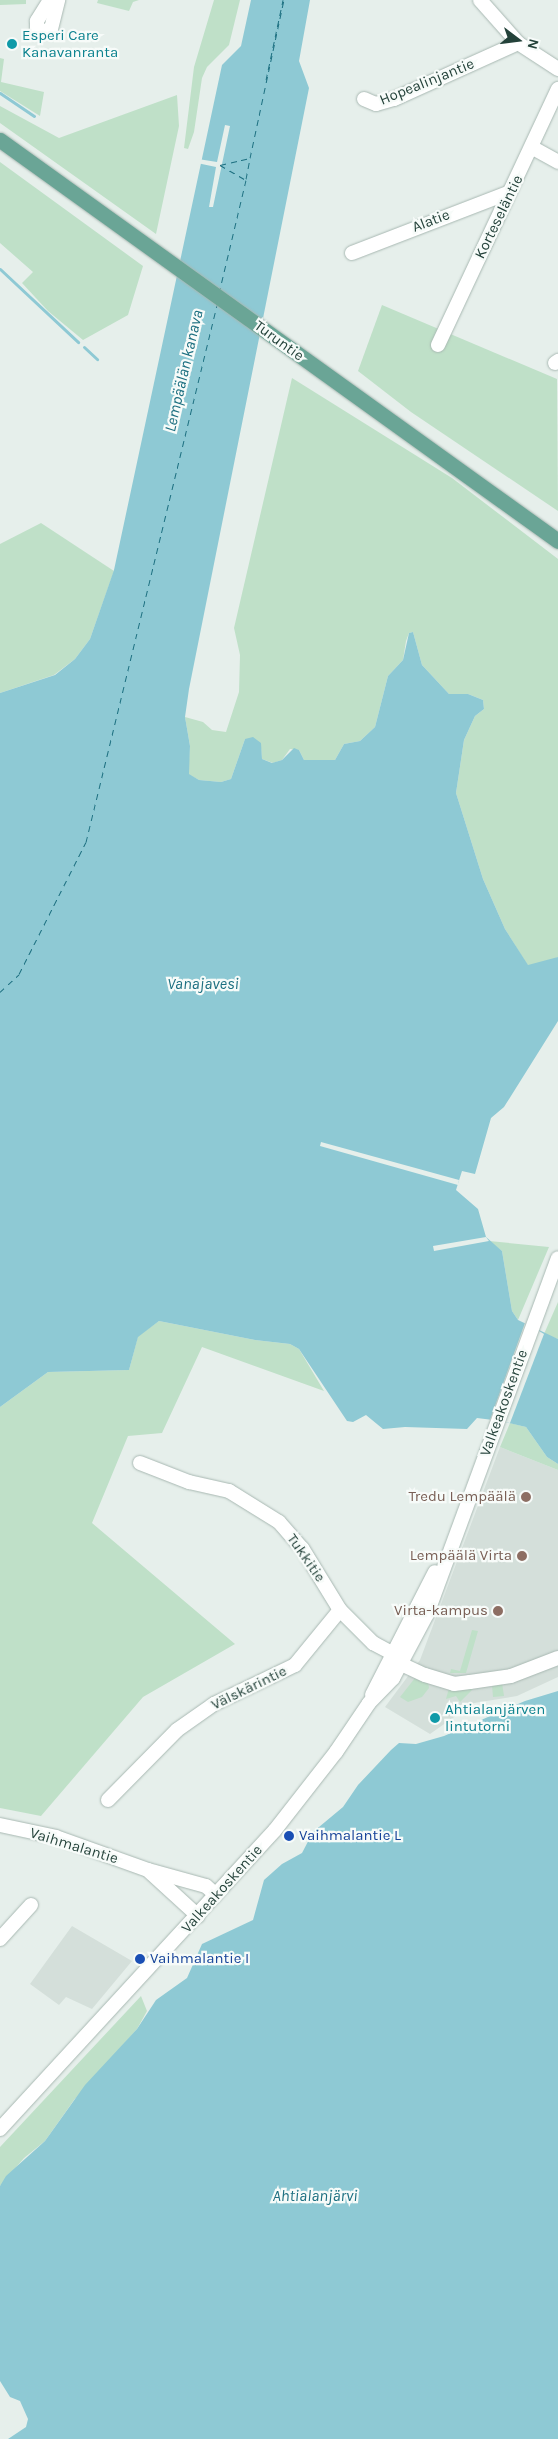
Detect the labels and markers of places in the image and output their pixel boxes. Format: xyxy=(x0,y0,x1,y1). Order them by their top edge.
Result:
place label: Esperi Care Kanavanranta xyxy=(22,26,118,61)
marker: Esperi Care Kanavanranta xyxy=(6,38,18,50)
place label: Tredu Lempäälä xyxy=(408,1488,516,1506)
marker: Tredu Lempäälä xyxy=(520,1491,532,1503)
place label: Lempäälä Virta xyxy=(410,1547,512,1565)
marker: Lempäälä Virta xyxy=(516,1550,528,1562)
place label: Virta-kampus xyxy=(394,1602,488,1620)
marker: Virta-kampus xyxy=(492,1605,504,1617)
place label: Ahtialanjärven lintutorni xyxy=(445,1700,545,1735)
marker: Ahtialanjärven lintutorni xyxy=(429,1712,441,1724)
place label: Vaihmalantie L xyxy=(299,1827,401,1845)
marker: Vaihmalantie L xyxy=(283,1830,295,1842)
place label: Vaihmalantie I xyxy=(150,1950,249,1968)
marker: Vaihmalantie I xyxy=(134,1953,146,1965)

